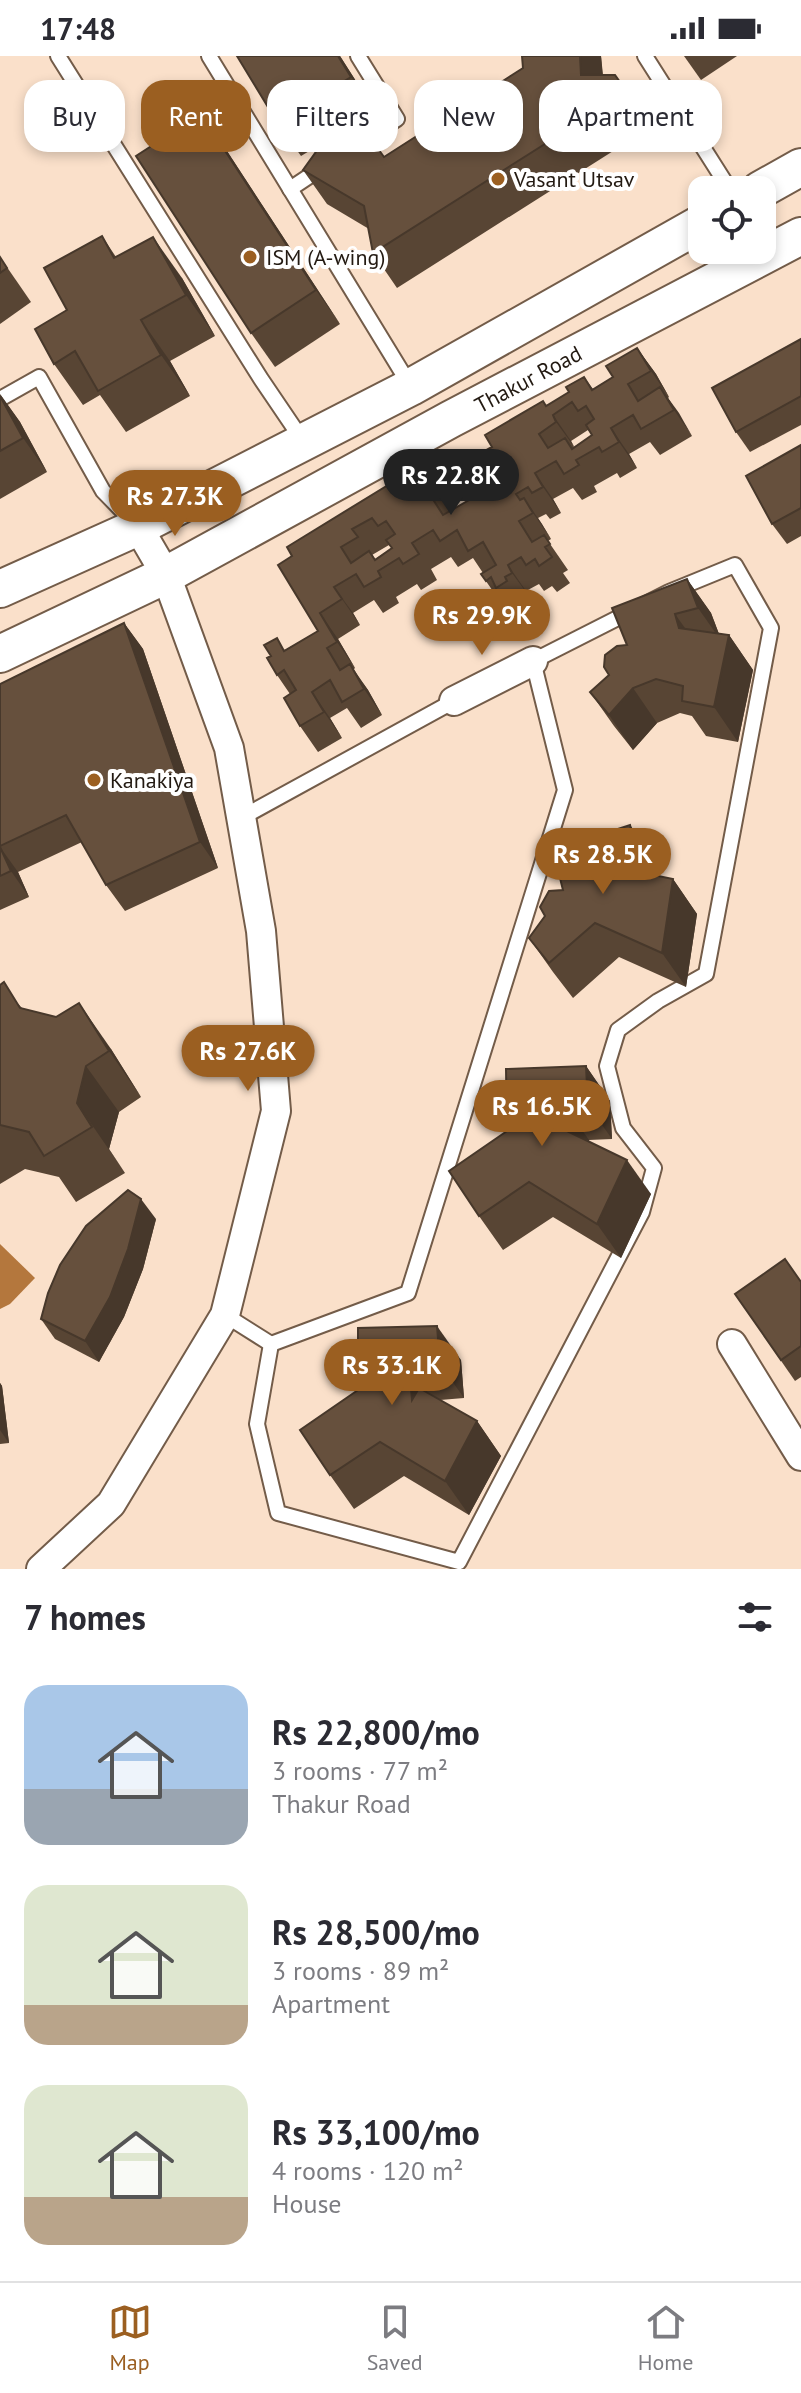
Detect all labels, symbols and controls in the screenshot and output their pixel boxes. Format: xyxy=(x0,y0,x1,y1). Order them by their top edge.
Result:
text: 17:48 xyxy=(40,9,116,48)
chip: Buy xyxy=(24,80,125,152)
chip: Rent xyxy=(141,80,251,152)
chip: Filters xyxy=(267,80,398,152)
chip: New xyxy=(414,80,523,152)
chip: Apartment xyxy=(539,80,722,152)
place label: Vasant Utsav xyxy=(513,165,635,193)
marker: Vasant Utsav xyxy=(489,170,507,188)
map controls xyxy=(688,176,776,264)
button: locate xyxy=(688,176,776,264)
place label: ISM (A-wing) xyxy=(266,243,386,271)
marker: ISM (A-wing) xyxy=(241,248,259,266)
street label: Thakur Road xyxy=(470,339,586,419)
pin: Rs 22.8K xyxy=(368,449,534,517)
text: Rs 22.8K xyxy=(401,458,501,491)
pin: Rs 27.3K xyxy=(92,470,258,538)
text: Rs 27.3K xyxy=(127,479,223,512)
pin: Rs 29.9K xyxy=(399,589,565,657)
text: Rs 29.9K xyxy=(432,598,532,631)
place label: Kanakiya xyxy=(110,766,194,794)
marker: Kanakiya xyxy=(85,771,103,789)
pin: Rs 28.5K xyxy=(520,828,686,896)
text: Rs 28.5K xyxy=(553,837,653,870)
pin: Rs 27.6K xyxy=(165,1025,331,1093)
text: Rs 27.6K xyxy=(200,1034,296,1067)
pin: Rs 16.5K xyxy=(459,1080,625,1148)
text: Rs 16.5K xyxy=(492,1089,592,1122)
pin: Rs 33.1K xyxy=(309,1339,475,1407)
text: Rs 33.1K xyxy=(342,1348,442,1381)
text: 7 homes xyxy=(24,1595,146,1639)
icon: filters xyxy=(733,1595,777,1639)
text: Rs 22,800/mo xyxy=(272,1710,480,1754)
icon: home xyxy=(88,1717,184,1813)
text: 3 rooms · 77 m² xyxy=(272,1754,448,1787)
text: Thakur Road xyxy=(272,1787,411,1820)
text: Rs 28,500/mo xyxy=(272,1910,480,1954)
icon: home xyxy=(88,1917,184,2013)
text: 3 rooms · 89 m² xyxy=(272,1954,449,1987)
text: Apartment xyxy=(272,1987,390,2020)
text: Rs 33,100/mo xyxy=(272,2110,480,2154)
icon: home xyxy=(88,2117,184,2213)
text: 4 rooms · 120 m² xyxy=(272,2154,464,2187)
text: House xyxy=(272,2187,342,2220)
tab: Map xyxy=(108,2300,152,2376)
tab: Saved xyxy=(367,2300,423,2376)
tab: Home xyxy=(638,2300,693,2376)

